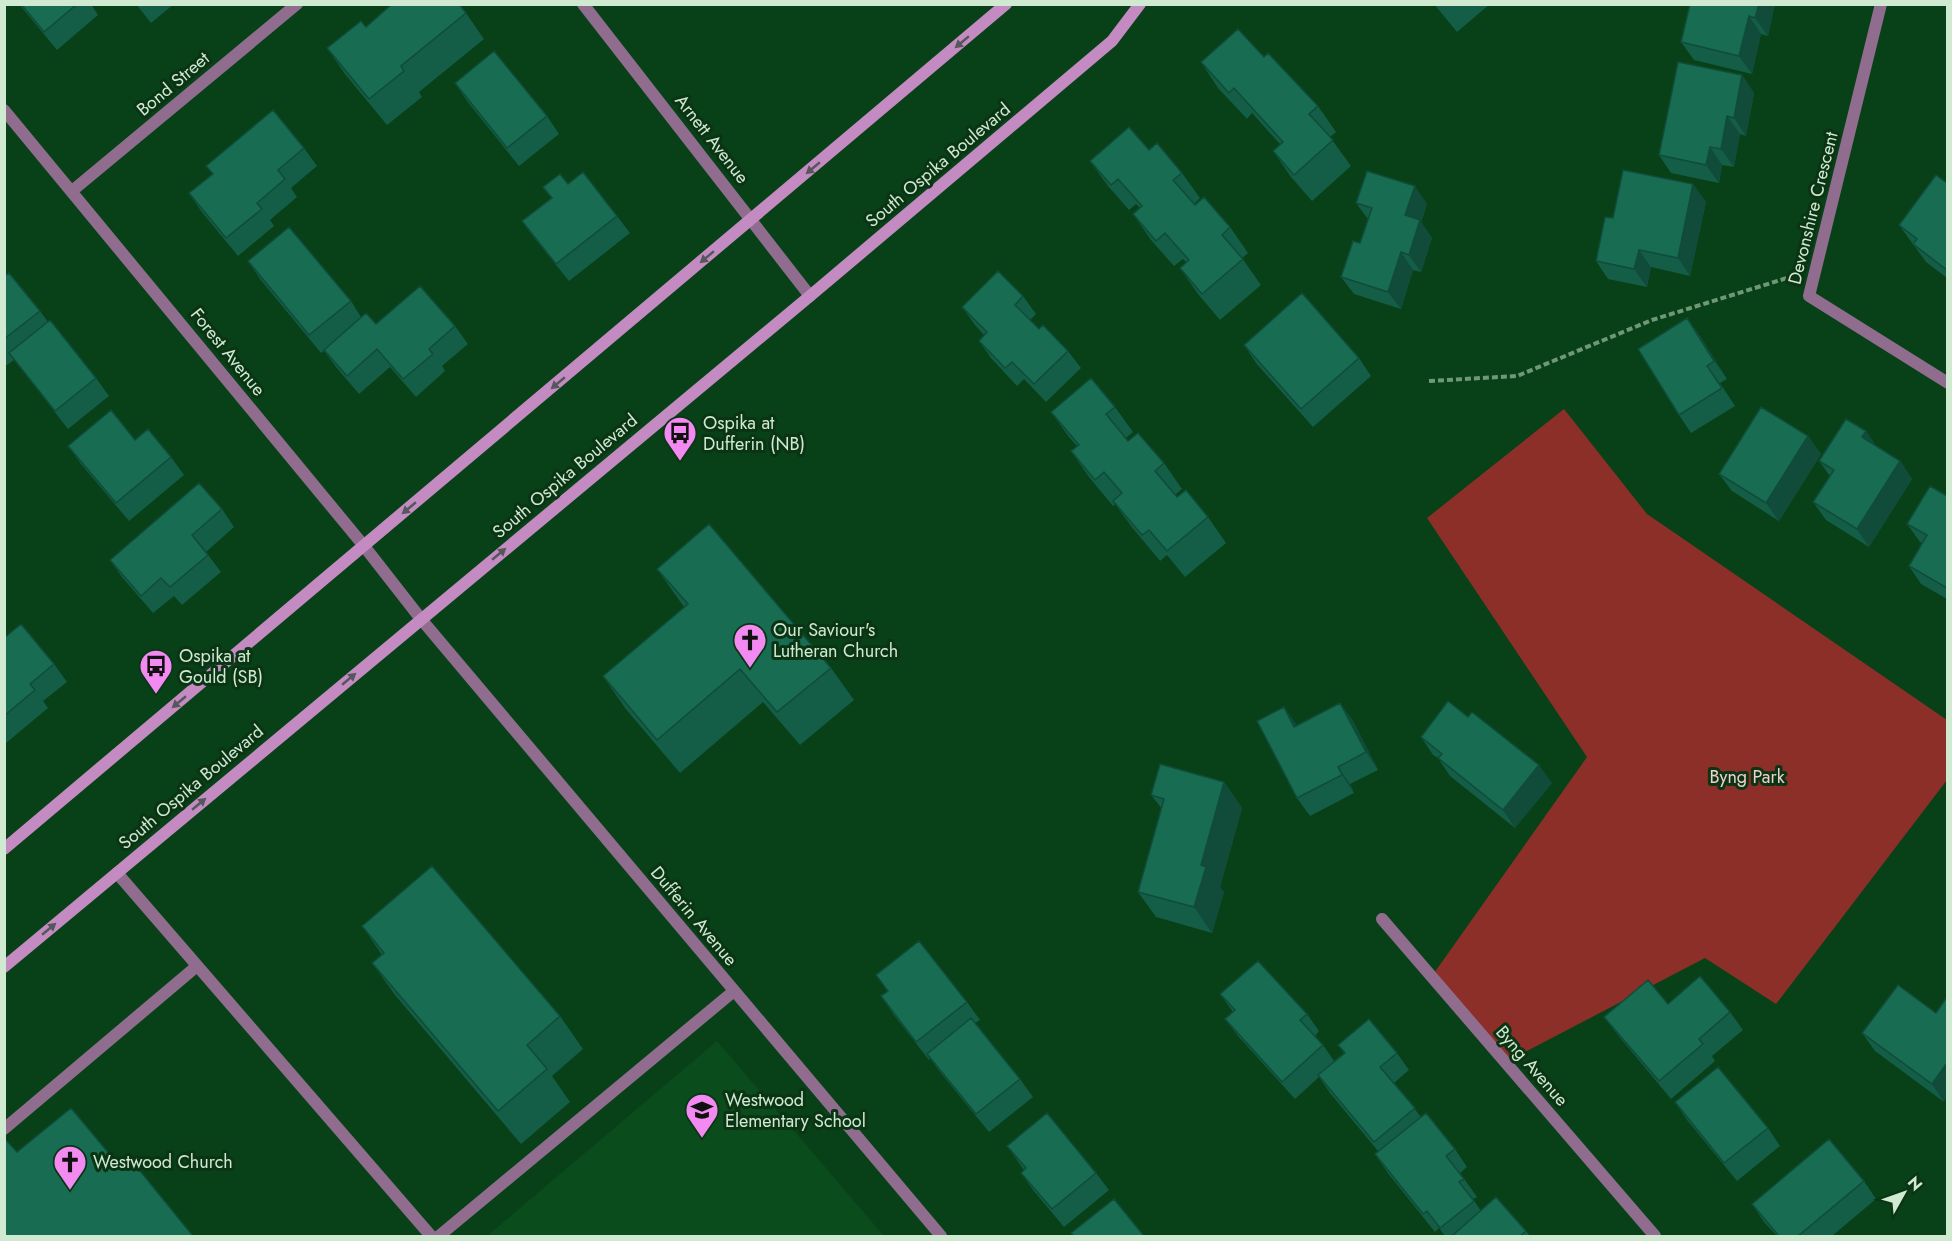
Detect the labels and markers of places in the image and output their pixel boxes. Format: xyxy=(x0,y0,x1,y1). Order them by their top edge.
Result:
place label: Ospika at Dufferin (NB) xyxy=(703,410,805,457)
bus stop icon: Ospika at Dufferin (NB) xyxy=(662,415,698,462)
place label: Our Saviour's Lutheran Church xyxy=(773,617,898,664)
church icon: Our Saviour's Lutheran Church xyxy=(732,622,768,669)
place label: Ospika at Gould (SB) xyxy=(179,643,263,690)
bus stop icon: Ospika at Gould (SB) xyxy=(138,648,174,695)
place label: Westwood Elementary School xyxy=(725,1087,866,1134)
school or university icon: Westwood Elementary School xyxy=(684,1092,720,1139)
church icon: Westwood Church xyxy=(52,1144,88,1191)
place label: Westwood Church xyxy=(93,1149,233,1175)

